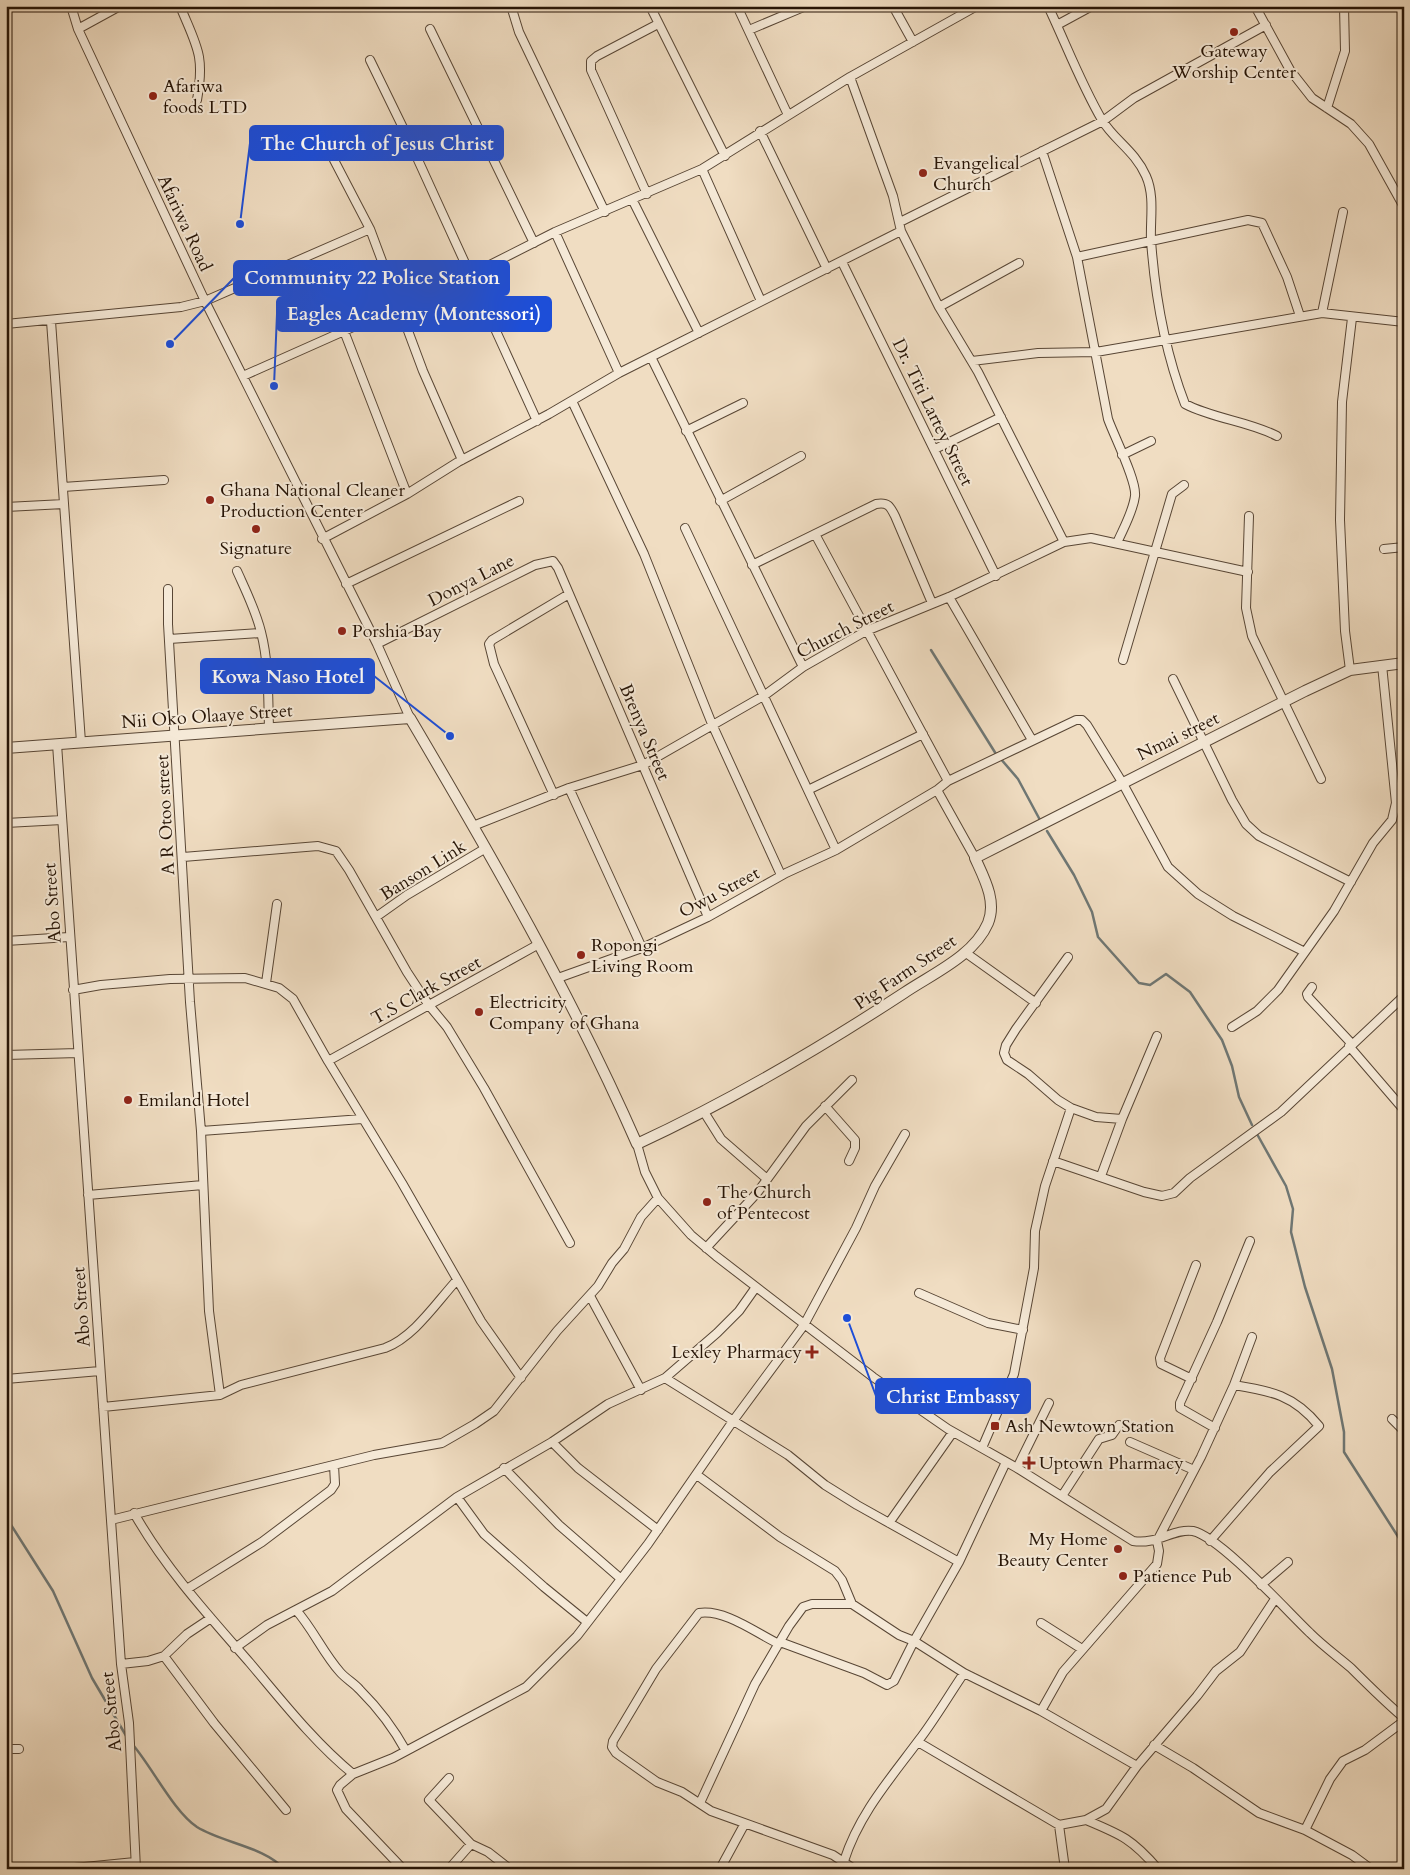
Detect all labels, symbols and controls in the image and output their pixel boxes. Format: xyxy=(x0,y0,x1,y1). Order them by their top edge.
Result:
marker: Gateway Worship Center xyxy=(1228,26,1240,38)
place label: Gateway Worship Center xyxy=(1171,39,1297,85)
place label: Afariwa foods LTD xyxy=(163,74,247,120)
marker: Afariwa foods LTD xyxy=(147,90,159,102)
callout: The Church of Jesus Christ xyxy=(250,126,503,160)
text: The Church of Jesus Christ xyxy=(260,131,494,157)
place label: Evangelical Church xyxy=(933,151,1020,197)
marker: Evangelical Church xyxy=(917,167,929,179)
street label: Afariwa Road xyxy=(151,171,218,276)
callout: Community 22 Police Station xyxy=(234,261,509,295)
text: Community 22 Police Station xyxy=(244,265,501,291)
callout: Eagles Academy (Montessori) xyxy=(277,297,551,331)
text: Eagles Academy (Montessori) xyxy=(287,301,541,327)
street label: Dr. Titi Lartey Street xyxy=(886,334,979,490)
place label: Ghana National Cleaner Production Center xyxy=(220,478,405,524)
marker: Ghana National Cleaner Production Center xyxy=(204,494,216,506)
marker: Signature xyxy=(250,523,262,535)
place label: Signature xyxy=(220,536,292,561)
street label: Donya Lane xyxy=(424,548,519,613)
street label: Church Street xyxy=(792,594,899,665)
place label: Porshia Bay xyxy=(352,619,443,644)
marker: Porshia Bay xyxy=(336,625,348,637)
callout: Kowa Naso Hotel xyxy=(201,659,374,693)
text: Kowa Naso Hotel xyxy=(212,664,365,690)
street label: Brenya Street xyxy=(613,680,676,785)
street label: Nii Oko Olaaye Street xyxy=(121,698,294,735)
street label: Nmai street xyxy=(1133,706,1224,767)
street label: A R Otoo street xyxy=(150,754,181,876)
street label: Banson Link xyxy=(376,834,471,907)
street label: Owu Street xyxy=(675,861,764,924)
street label: Abo Street xyxy=(37,862,68,944)
street label: Pig Farm Street xyxy=(849,929,962,1016)
place label: Ropongi Living Room xyxy=(591,933,694,979)
marker: Ropongi Living Room xyxy=(575,949,587,961)
street label: T.S Clark Street xyxy=(367,950,486,1031)
place label: Electricity Company of Ghana xyxy=(489,990,640,1036)
marker: Electricity Company of Ghana xyxy=(473,1006,485,1018)
place label: Emiland Hotel xyxy=(138,1088,250,1113)
marker: Emiland Hotel xyxy=(122,1094,134,1106)
place label: The Church of Pentecost xyxy=(717,1180,811,1226)
marker: The Church of Pentecost xyxy=(701,1196,713,1208)
street label: Abo Street xyxy=(66,1266,97,1348)
place label: Lexley Pharmacy xyxy=(671,1340,802,1365)
marker: Lexley Pharmacy xyxy=(806,1346,818,1358)
callout: Christ Embassy xyxy=(876,1379,1030,1413)
text: Christ Embassy xyxy=(886,1384,1020,1410)
place label: Ash Newtown Station xyxy=(1005,1414,1175,1439)
marker: Ash Newtown Station xyxy=(989,1420,1001,1432)
place label: Uptown Pharmacy xyxy=(1039,1451,1184,1476)
marker: Uptown Pharmacy xyxy=(1023,1457,1035,1469)
place label: My Home Beauty Center xyxy=(997,1527,1108,1573)
marker: My Home Beauty Center xyxy=(1112,1543,1124,1555)
place label: Patience Pub xyxy=(1133,1564,1232,1589)
marker: Patience Pub xyxy=(1117,1570,1129,1582)
street label: Abo Street xyxy=(95,1670,128,1753)

